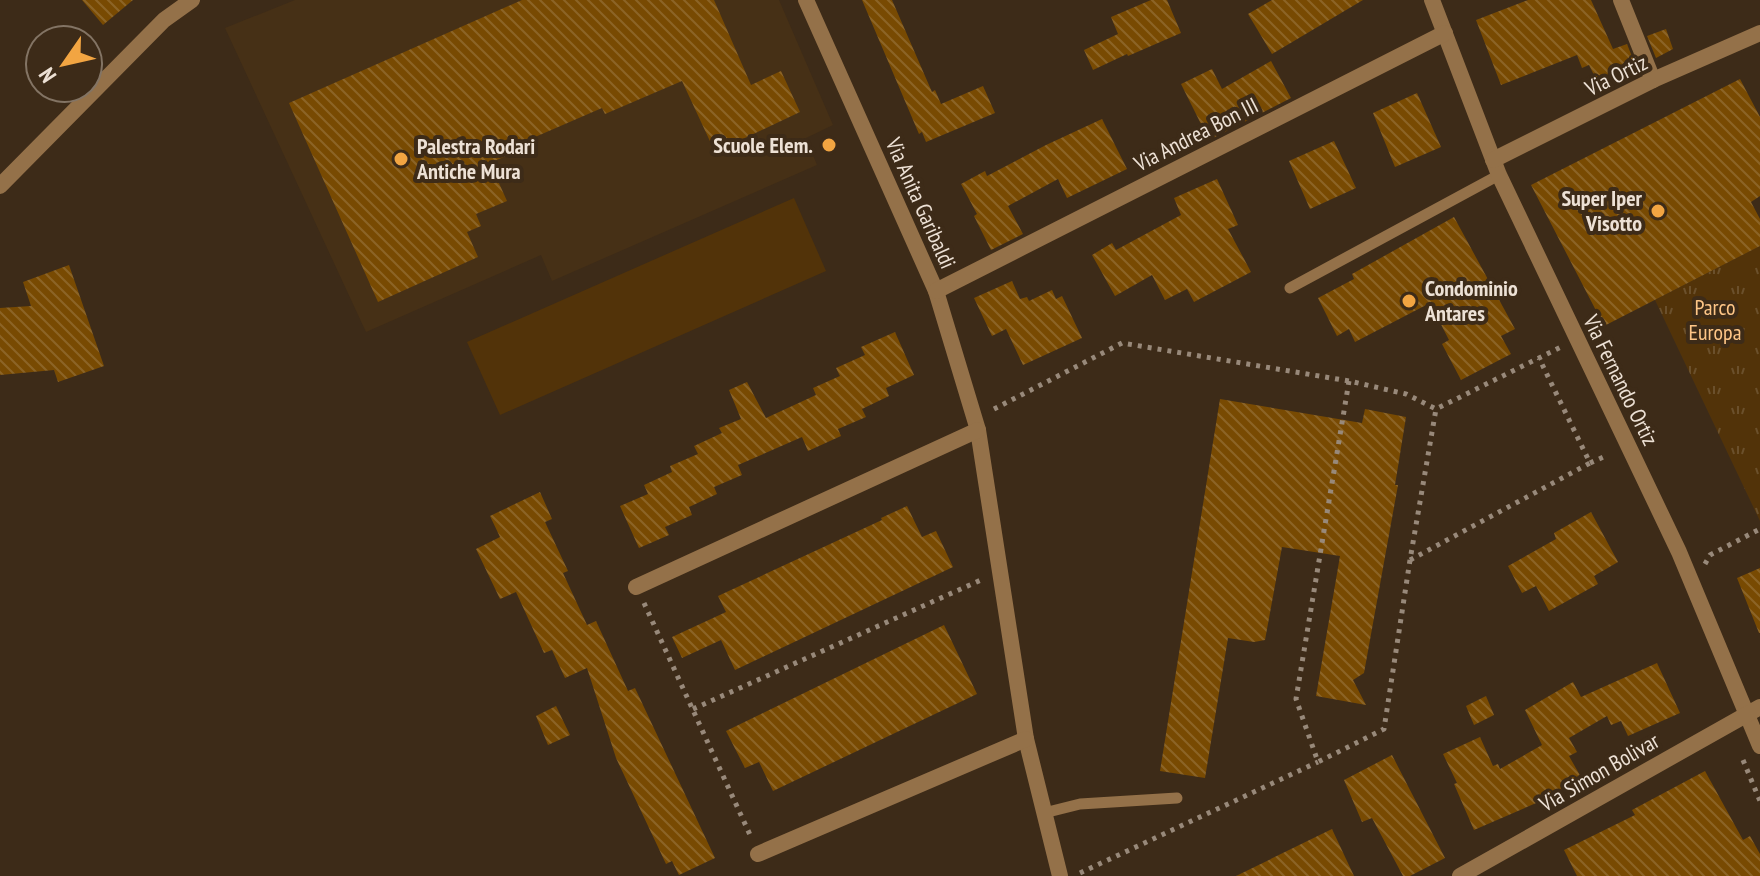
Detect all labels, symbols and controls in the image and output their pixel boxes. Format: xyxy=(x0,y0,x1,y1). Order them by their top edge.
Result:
north arrow xyxy=(24,24,104,104)
street label: Via Ortiz xyxy=(1579,48,1652,102)
text: N xyxy=(32,62,62,88)
street label: Via Andrea Bon III xyxy=(1128,91,1263,178)
place label: Scuole Elem. xyxy=(713,131,813,159)
place label: Palestra Rodari Antiche Mura xyxy=(416,132,535,185)
street label: Via Anita Garibaldi xyxy=(879,132,962,273)
marker: Scuole Elem. xyxy=(820,136,838,154)
marker: Palestra Rodari Antiche Mura xyxy=(392,150,410,168)
place label: Super Iper Visotto xyxy=(1561,184,1643,237)
marker: Super Iper Visotto xyxy=(1649,202,1667,220)
place label: Condominio Antares xyxy=(1424,274,1518,327)
marker: Condominio Antares xyxy=(1400,292,1418,310)
park label: Parco Europa xyxy=(1689,293,1741,346)
street label: Via Fernando Ortiz xyxy=(1577,309,1665,450)
street label: Via Simon Bolivar xyxy=(1533,726,1664,818)

